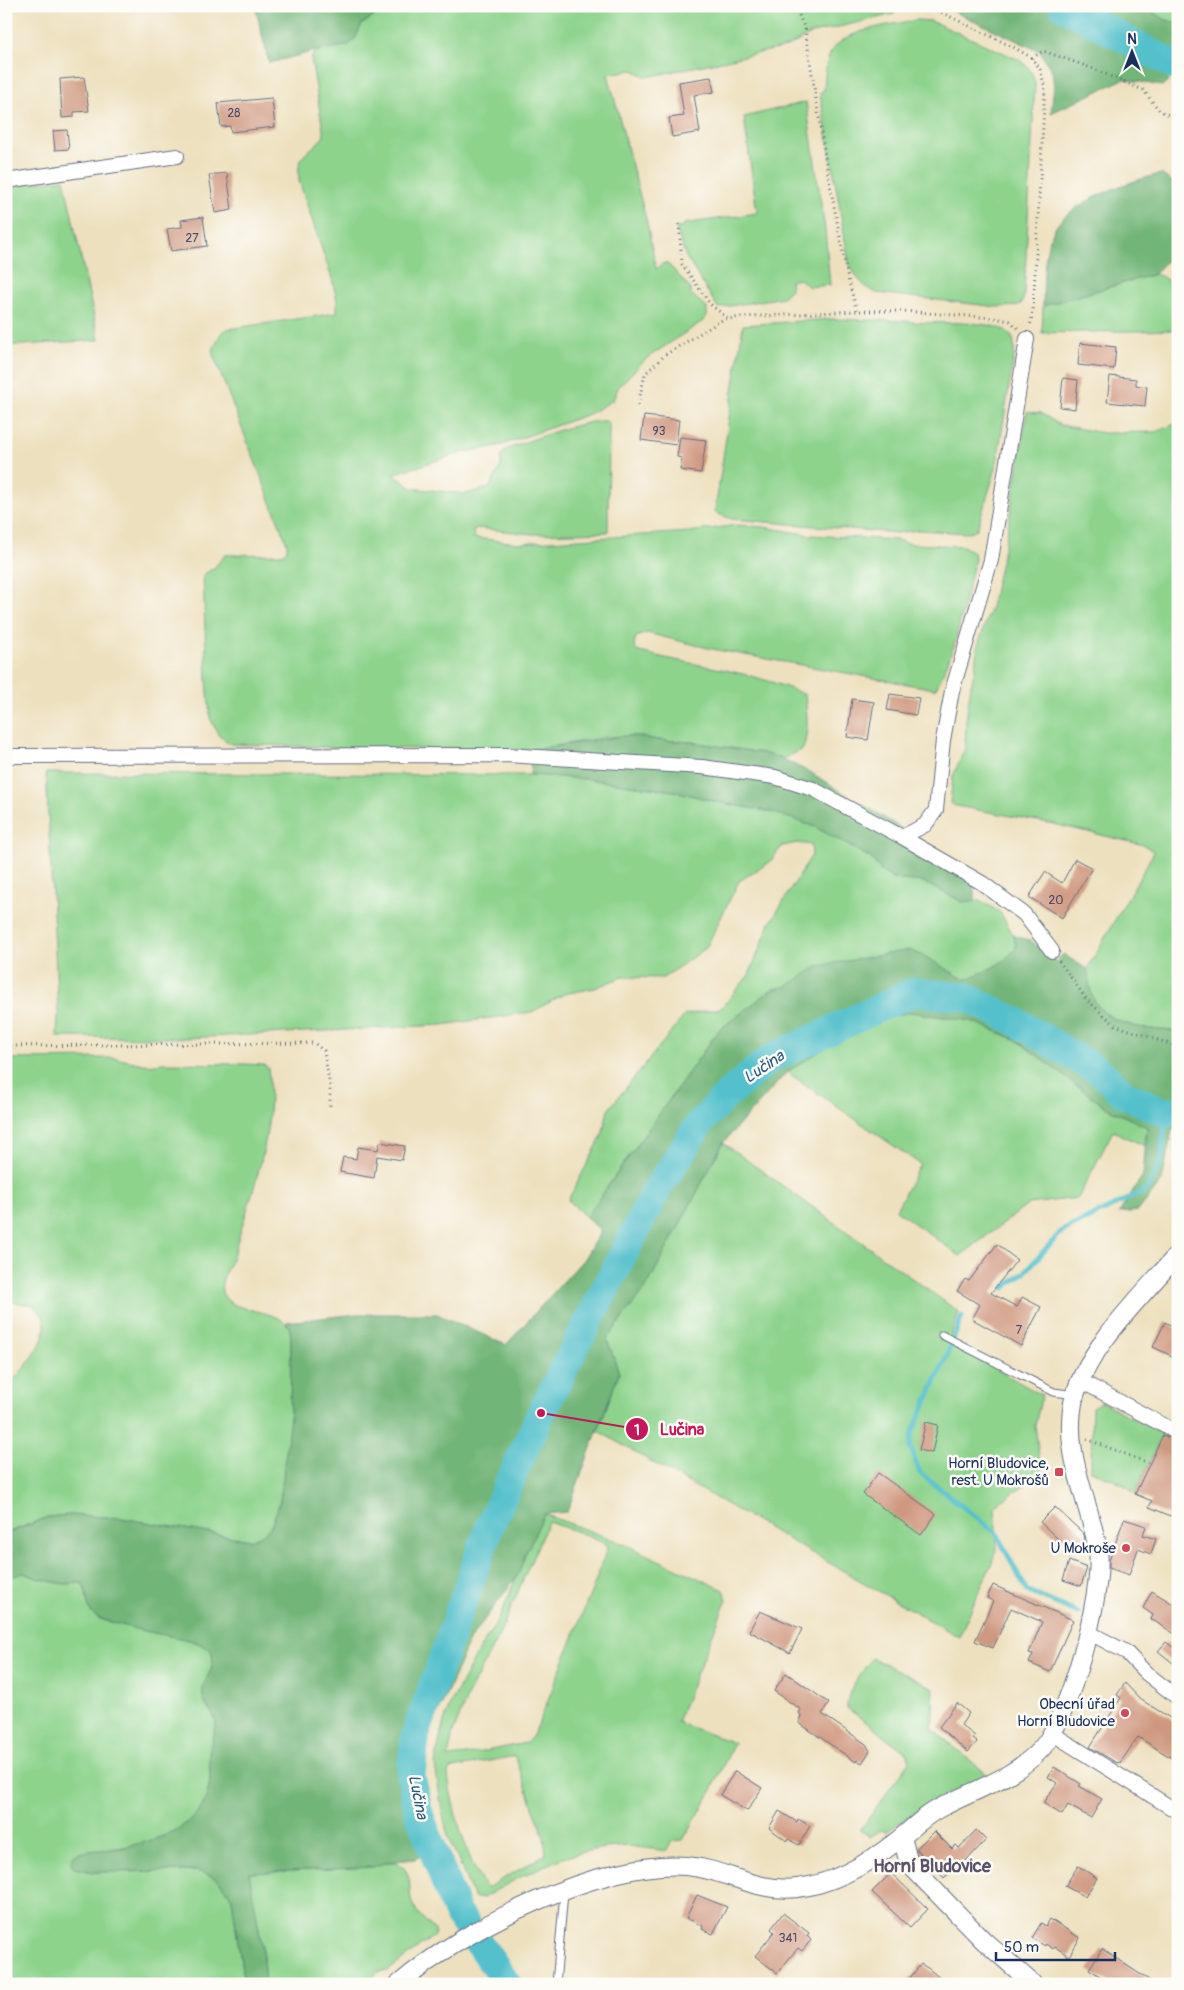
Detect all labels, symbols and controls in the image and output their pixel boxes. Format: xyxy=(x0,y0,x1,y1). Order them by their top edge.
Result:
north arrow xyxy=(1106,28,1156,78)
text: N xyxy=(1127,31,1137,48)
house number: 28 xyxy=(228,106,240,121)
house number: 27 xyxy=(185,231,199,246)
house number: 93 xyxy=(653,424,666,439)
house number: 20 xyxy=(1049,893,1063,908)
water label: Lučina xyxy=(740,1045,789,1088)
house number: 7 xyxy=(1016,1323,1023,1338)
callout: Lučina xyxy=(625,1414,714,1445)
text: Lučina xyxy=(660,1420,705,1440)
text: 1 xyxy=(634,1421,640,1440)
place label: Horní Bludovice, rest. U Mokrošů xyxy=(948,1454,1049,1490)
marker: Horní Bludovice, rest. U Mokrošů xyxy=(1053,1466,1065,1478)
place label: U Mokroše xyxy=(1050,1539,1117,1558)
marker: U Mokroše xyxy=(1120,1542,1132,1554)
place label: Obecní úřad Horní Bludovice xyxy=(1017,1695,1116,1731)
marker: Obecní úřad Horní Bludovice xyxy=(1119,1707,1131,1719)
water label: Lučina xyxy=(404,1773,432,1822)
district label: Horní Bludovice xyxy=(873,1855,992,1878)
scale bar xyxy=(996,1930,1115,1962)
house number: 341 xyxy=(779,1931,797,1946)
text: 50 m xyxy=(1004,1938,1039,1957)

